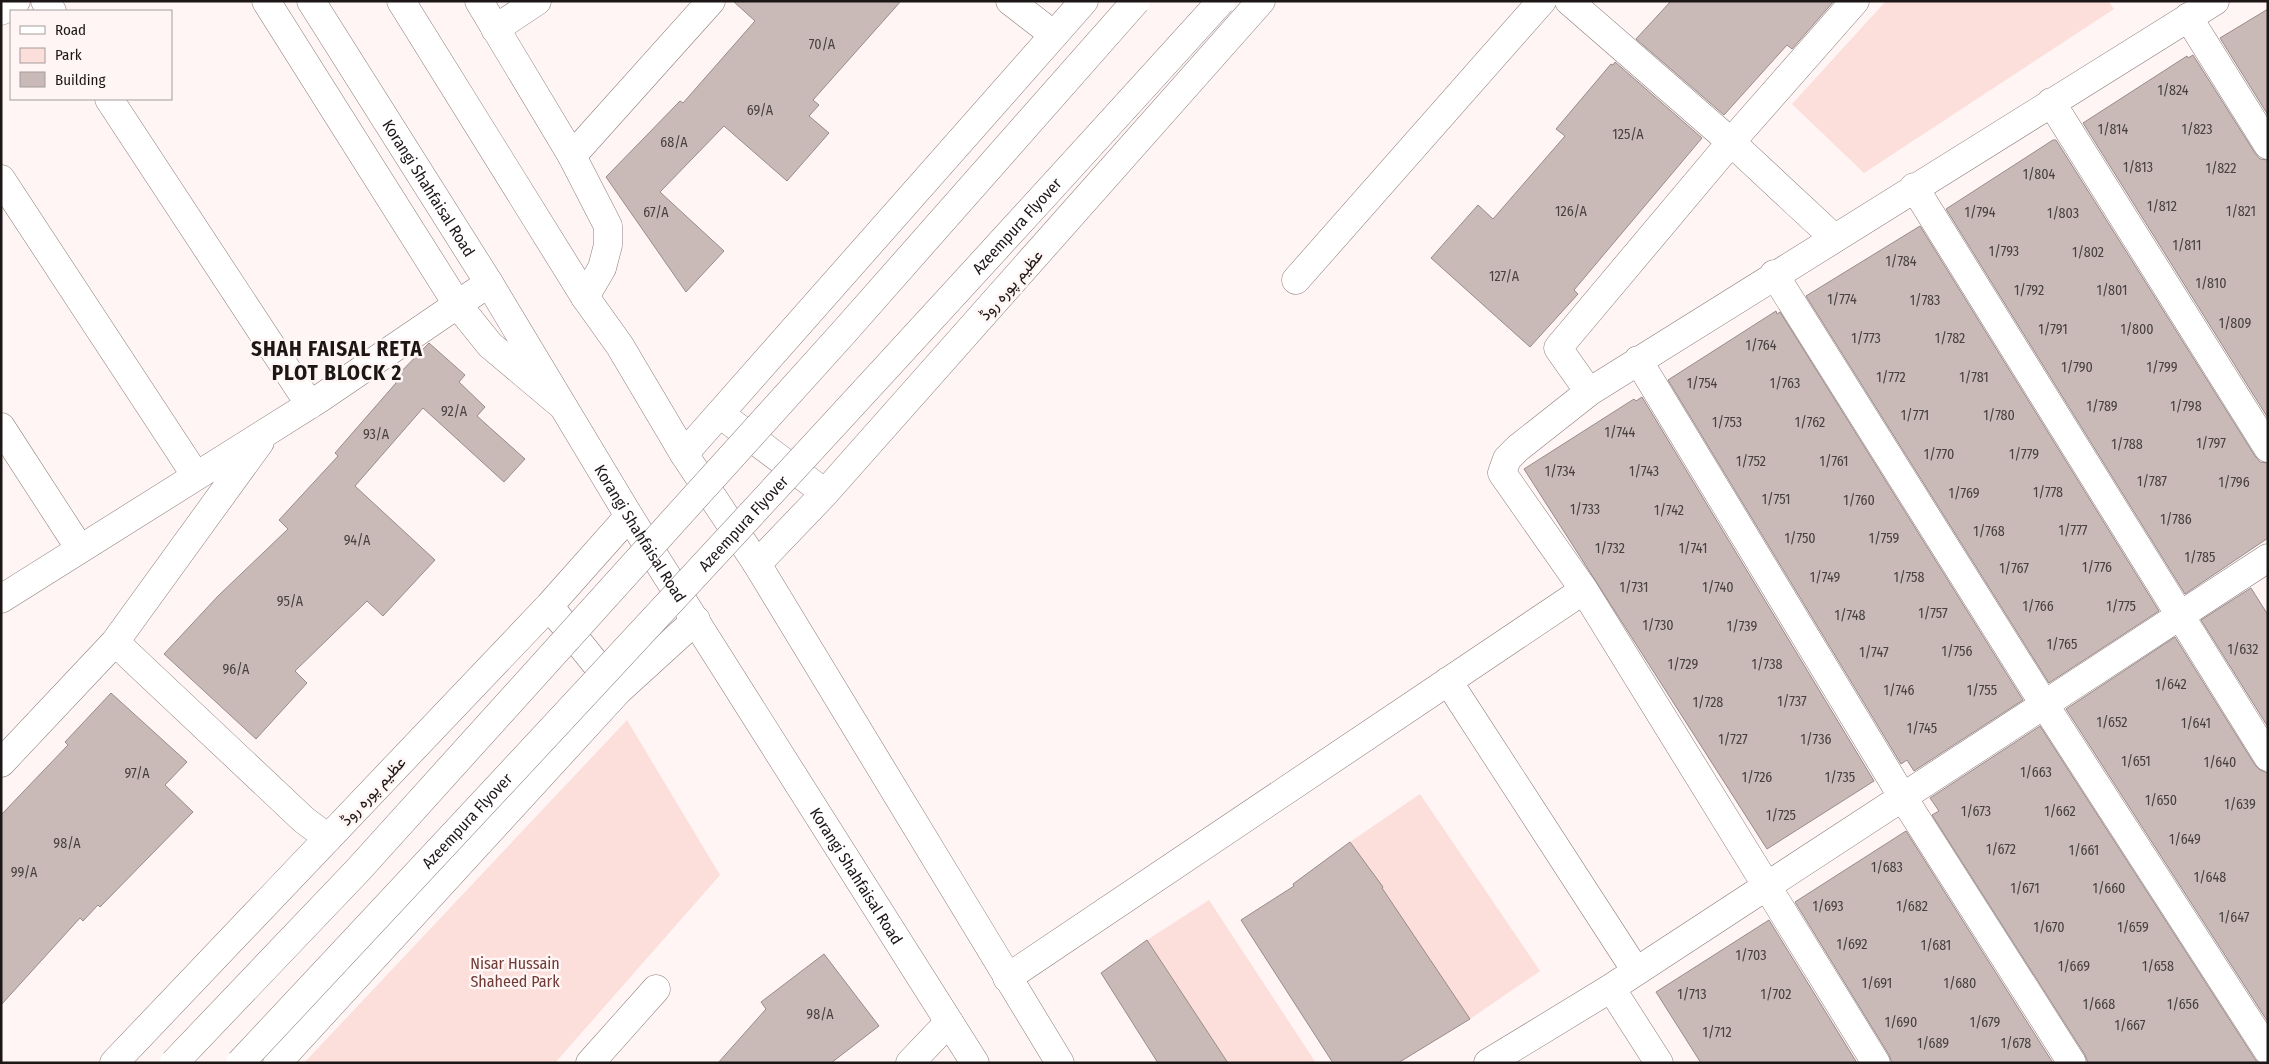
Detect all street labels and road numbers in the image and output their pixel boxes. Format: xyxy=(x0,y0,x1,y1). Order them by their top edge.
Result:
street label: Korangi Shahfaisal Road xyxy=(379,116,479,260)
street label: Azeempura Flyover xyxy=(968,173,1065,278)
street label: عظیم پورہ روڈ xyxy=(975,246,1048,325)
street label: Korangi Shahfaisal Road xyxy=(591,461,690,605)
street label: Azeempura Flyover xyxy=(694,471,792,575)
street label: عظیم پورہ روڈ xyxy=(336,753,411,831)
street label: Azeempura Flyover xyxy=(418,769,516,872)
street label: Korangi Shahfaisal Road xyxy=(806,804,907,948)

